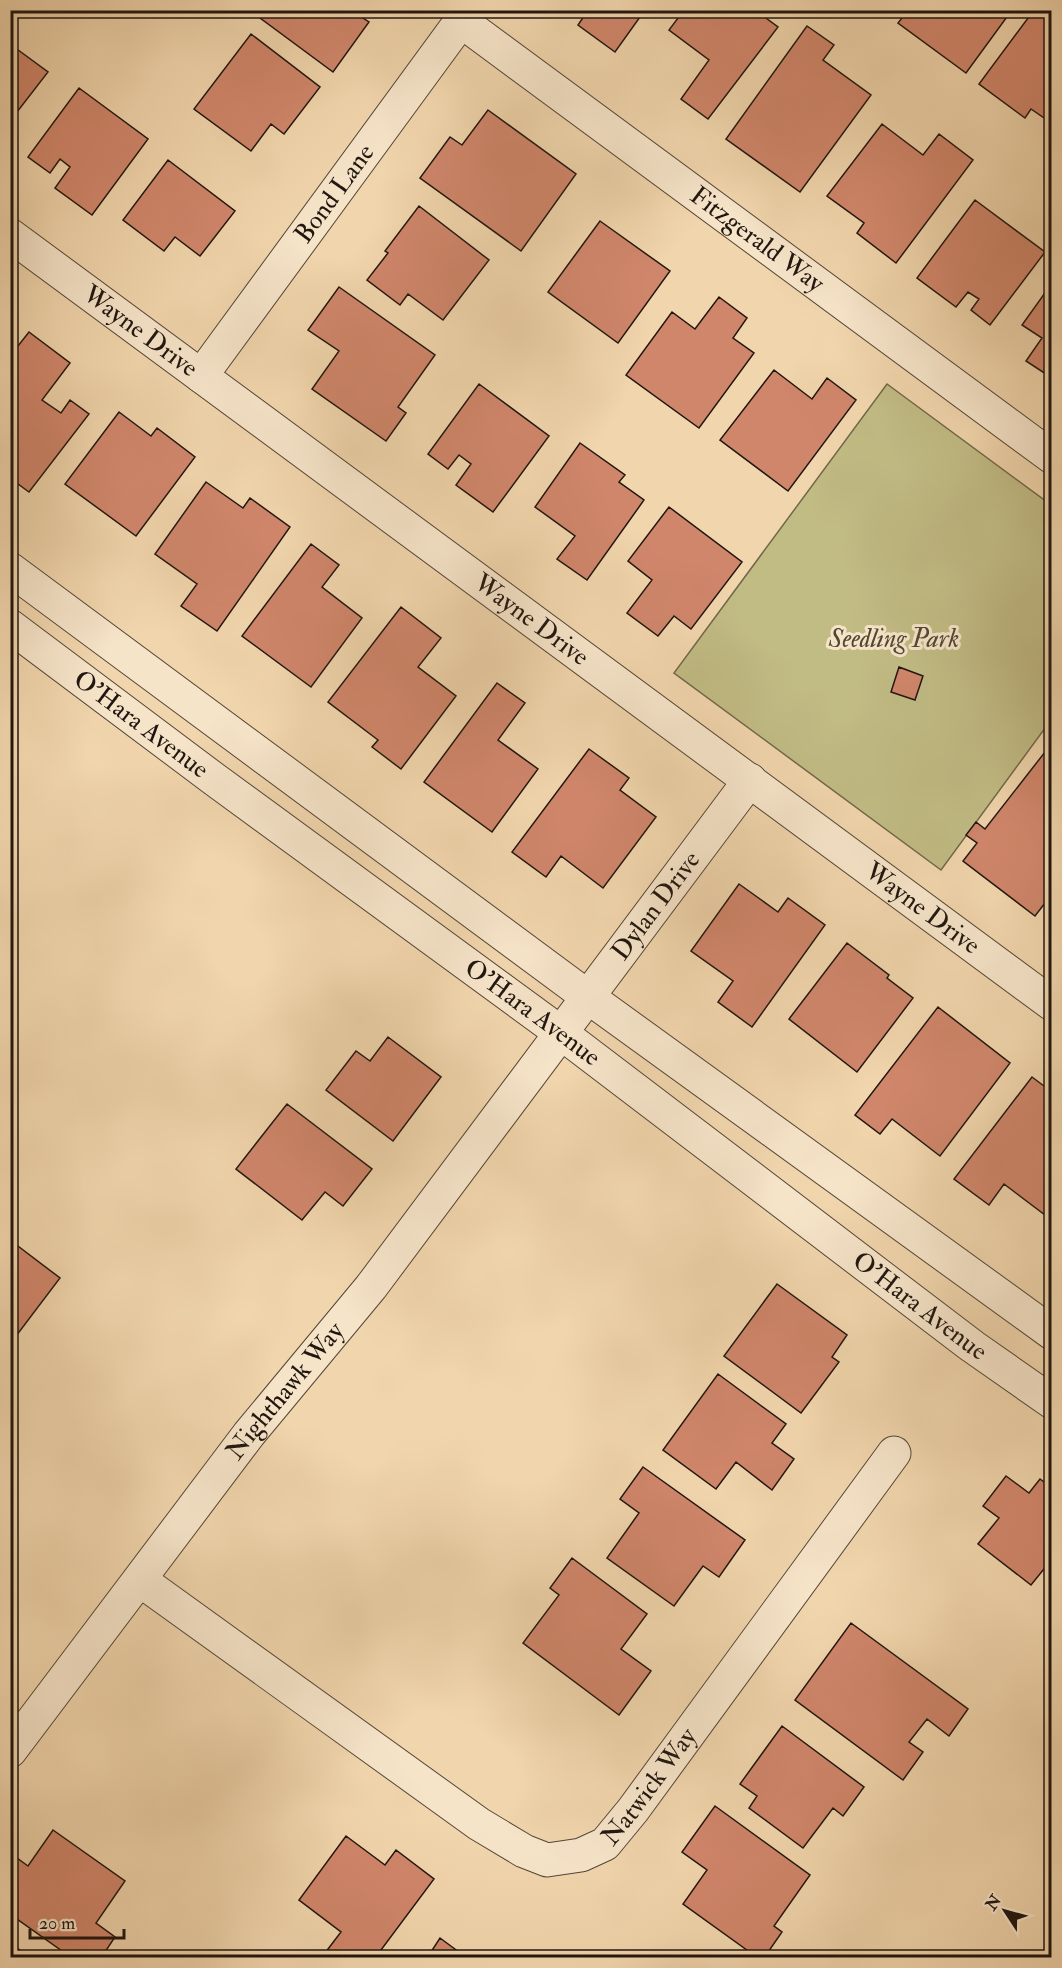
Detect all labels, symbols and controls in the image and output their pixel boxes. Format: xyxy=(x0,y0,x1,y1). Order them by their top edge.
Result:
street label: Bond Lane xyxy=(288,138,381,250)
street label: Fitzgerald Way xyxy=(684,179,831,300)
street label: Wayne Drive xyxy=(76,278,204,384)
street label: Wayne Drive xyxy=(467,566,595,673)
park label: Seedling Park xyxy=(828,623,959,655)
street label: O'Hara Avenue xyxy=(67,663,215,786)
street label: Dylan Drive xyxy=(605,845,707,967)
street label: Wayne Drive xyxy=(858,855,986,962)
street label: O'Hara Avenue xyxy=(458,952,607,1073)
street label: O'Hara Avenue xyxy=(846,1245,993,1368)
street label: Nighthawk Way xyxy=(219,1315,351,1466)
street label: Natwick Way xyxy=(594,1721,704,1852)
north arrow xyxy=(975,1881,1035,1941)
text: N xyxy=(981,1891,1006,1915)
scale bar xyxy=(30,1902,124,1940)
text: 20 m xyxy=(39,1912,75,1935)

